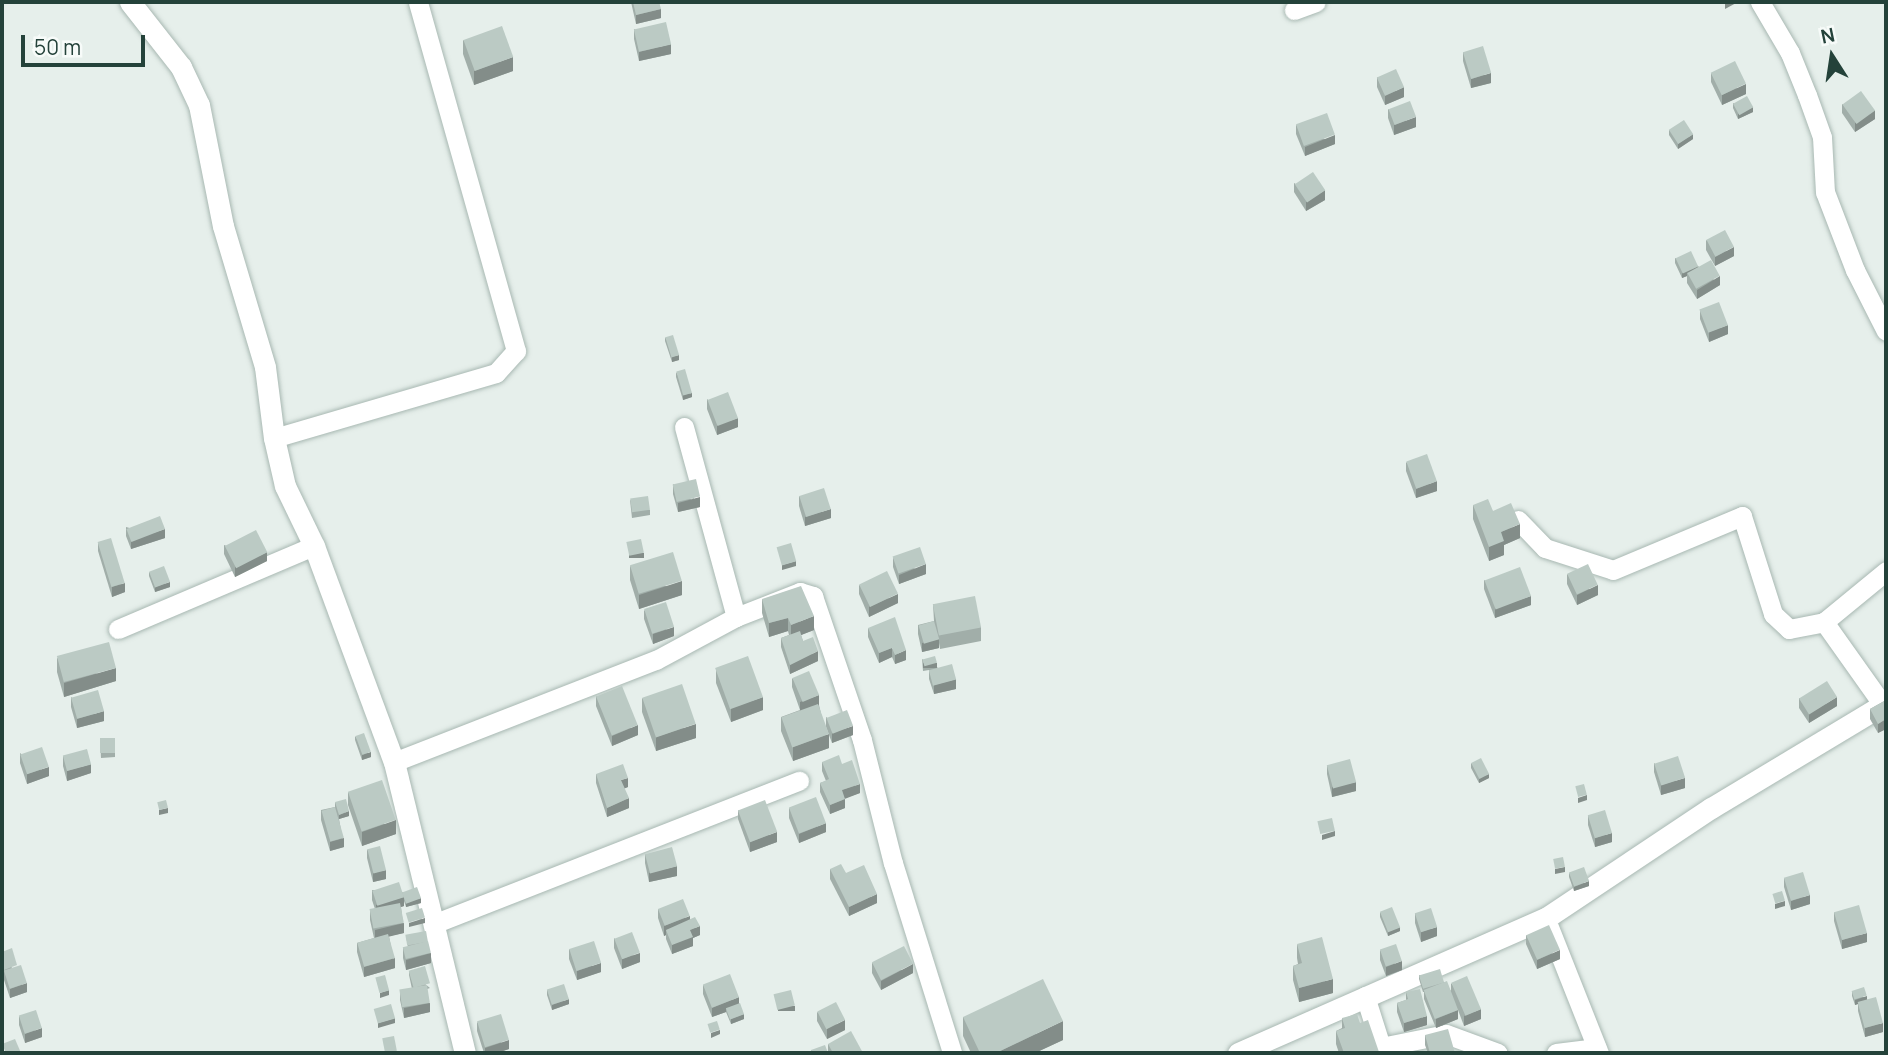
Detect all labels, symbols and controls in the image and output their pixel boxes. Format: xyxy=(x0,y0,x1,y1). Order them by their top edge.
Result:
scale bar xyxy=(24,21,149,65)
north arrow xyxy=(1797,21,1867,91)
text: N xyxy=(1818,21,1837,50)
text: 50 m xyxy=(34,33,81,61)

